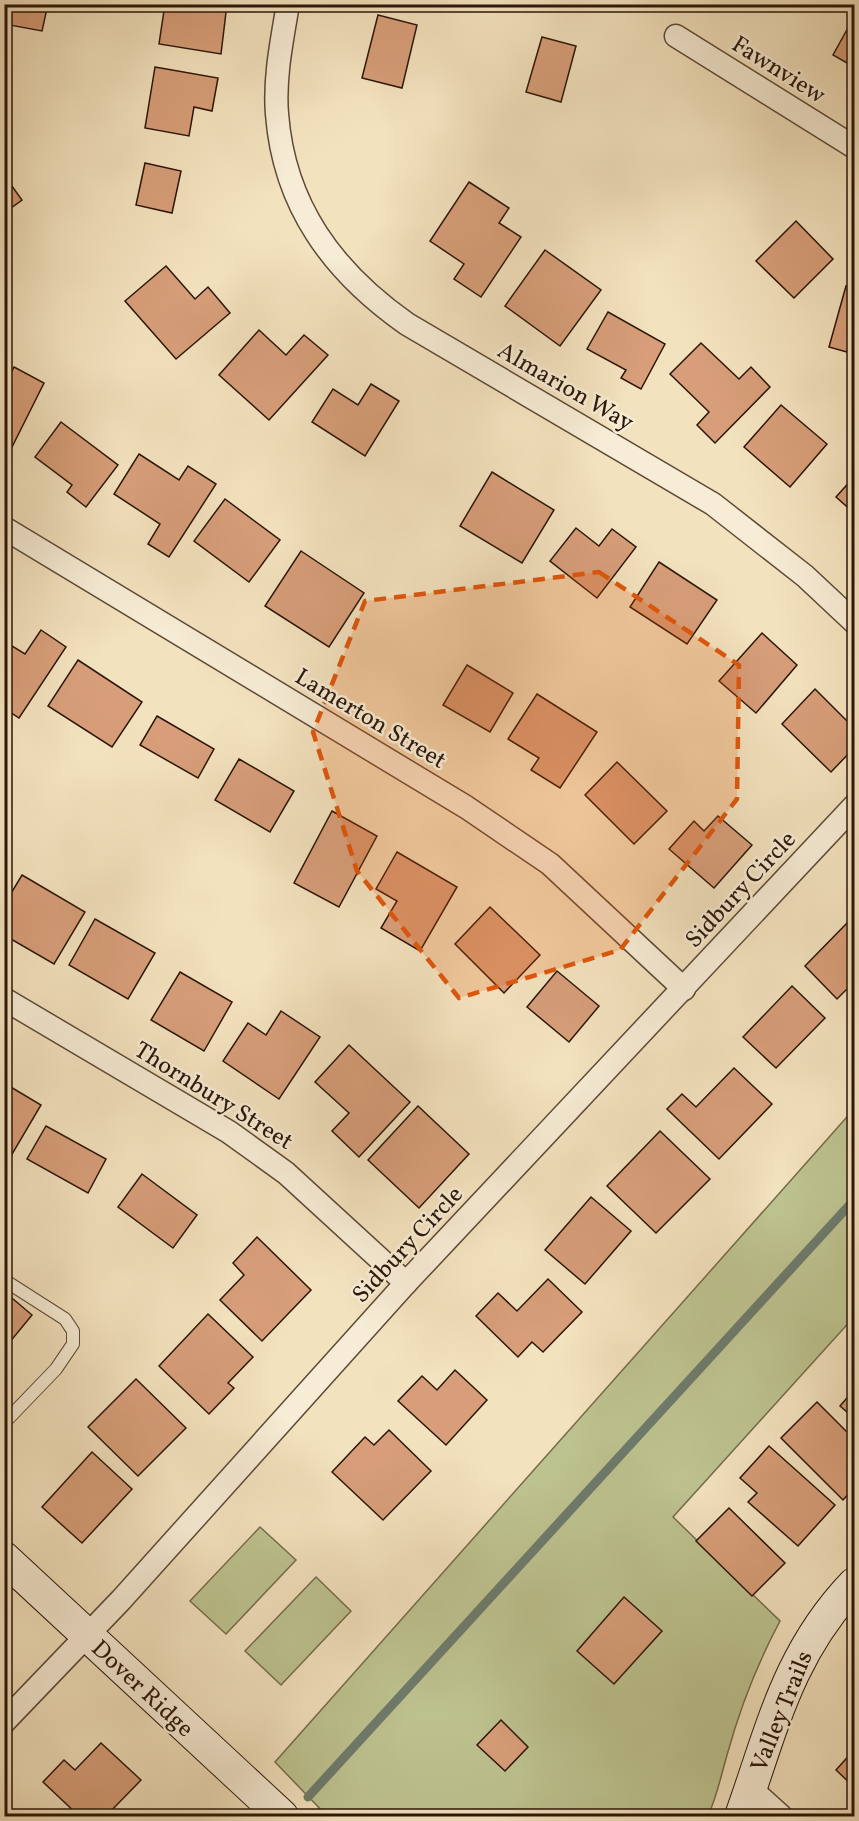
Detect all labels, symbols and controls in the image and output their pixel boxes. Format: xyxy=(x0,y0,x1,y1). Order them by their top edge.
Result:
street label: Fawnview xyxy=(724,28,832,113)
street label: Almarion Way xyxy=(491,335,639,441)
street label: Lamerton Street xyxy=(288,661,452,778)
street label: Sidbury Circle xyxy=(678,824,805,957)
street label: Thornbury Street xyxy=(127,1034,299,1159)
street label: Sidbury Circle xyxy=(345,1179,472,1312)
street label: Dover Ridge xyxy=(83,1633,201,1746)
street label: Valley Trails xyxy=(743,1646,823,1777)

